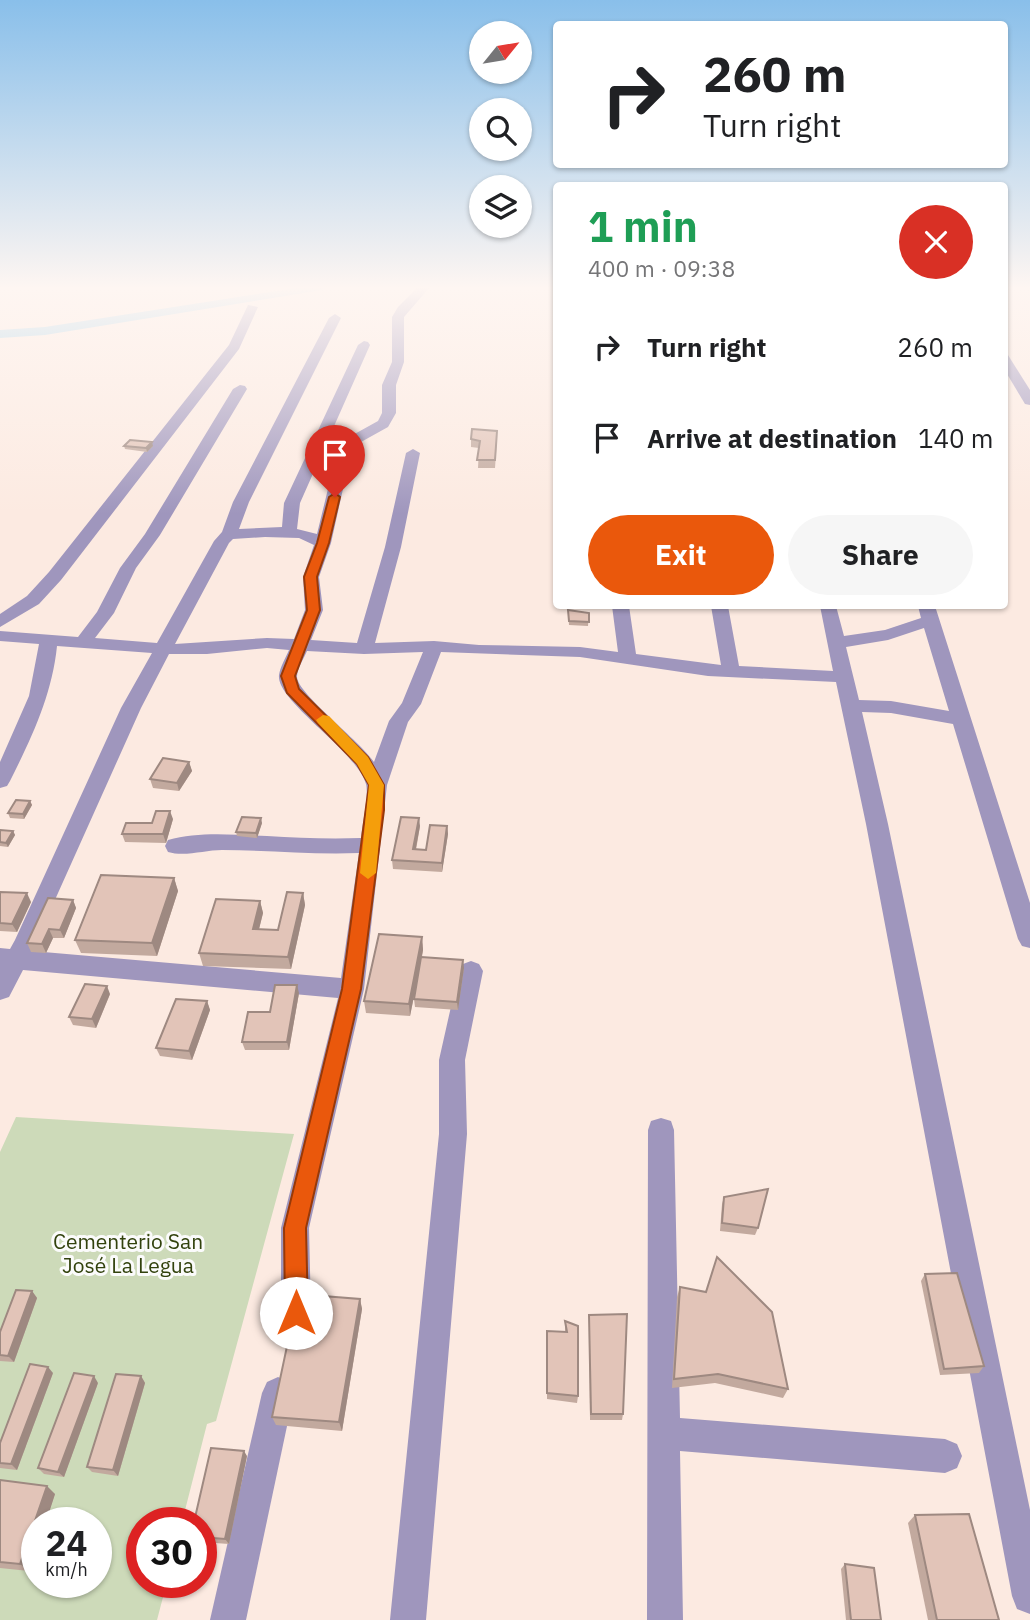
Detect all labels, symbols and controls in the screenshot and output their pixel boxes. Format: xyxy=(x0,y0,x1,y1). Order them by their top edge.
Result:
north arrow xyxy=(469,21,532,84)
map controls xyxy=(469,21,532,238)
text: 260 m xyxy=(703,42,847,105)
icon: right xyxy=(588,49,679,140)
button: search xyxy=(469,98,532,161)
text: Turn right xyxy=(703,104,841,146)
button: layers xyxy=(469,175,532,238)
text: 1 min xyxy=(588,199,698,254)
button: close xyxy=(899,205,973,279)
text: 400 m · 09:38 xyxy=(588,253,735,283)
icon: right xyxy=(588,328,626,366)
text: Turn right xyxy=(647,330,766,364)
text: 260 m xyxy=(897,330,973,364)
icon: arrive xyxy=(588,419,626,457)
text: Arrive at destination xyxy=(647,421,897,455)
text: 140 m xyxy=(918,421,994,455)
pin xyxy=(305,425,365,497)
icon: arrive xyxy=(316,436,354,474)
button: Exit xyxy=(588,515,774,595)
button: Share xyxy=(788,515,973,595)
park label: Cementerio San José La Legua xyxy=(53,1227,203,1279)
position arrow xyxy=(259,1276,333,1350)
speed limit sign: 30 xyxy=(126,1507,217,1598)
text: 24 xyxy=(45,1520,88,1566)
text: km/h xyxy=(45,1558,88,1581)

